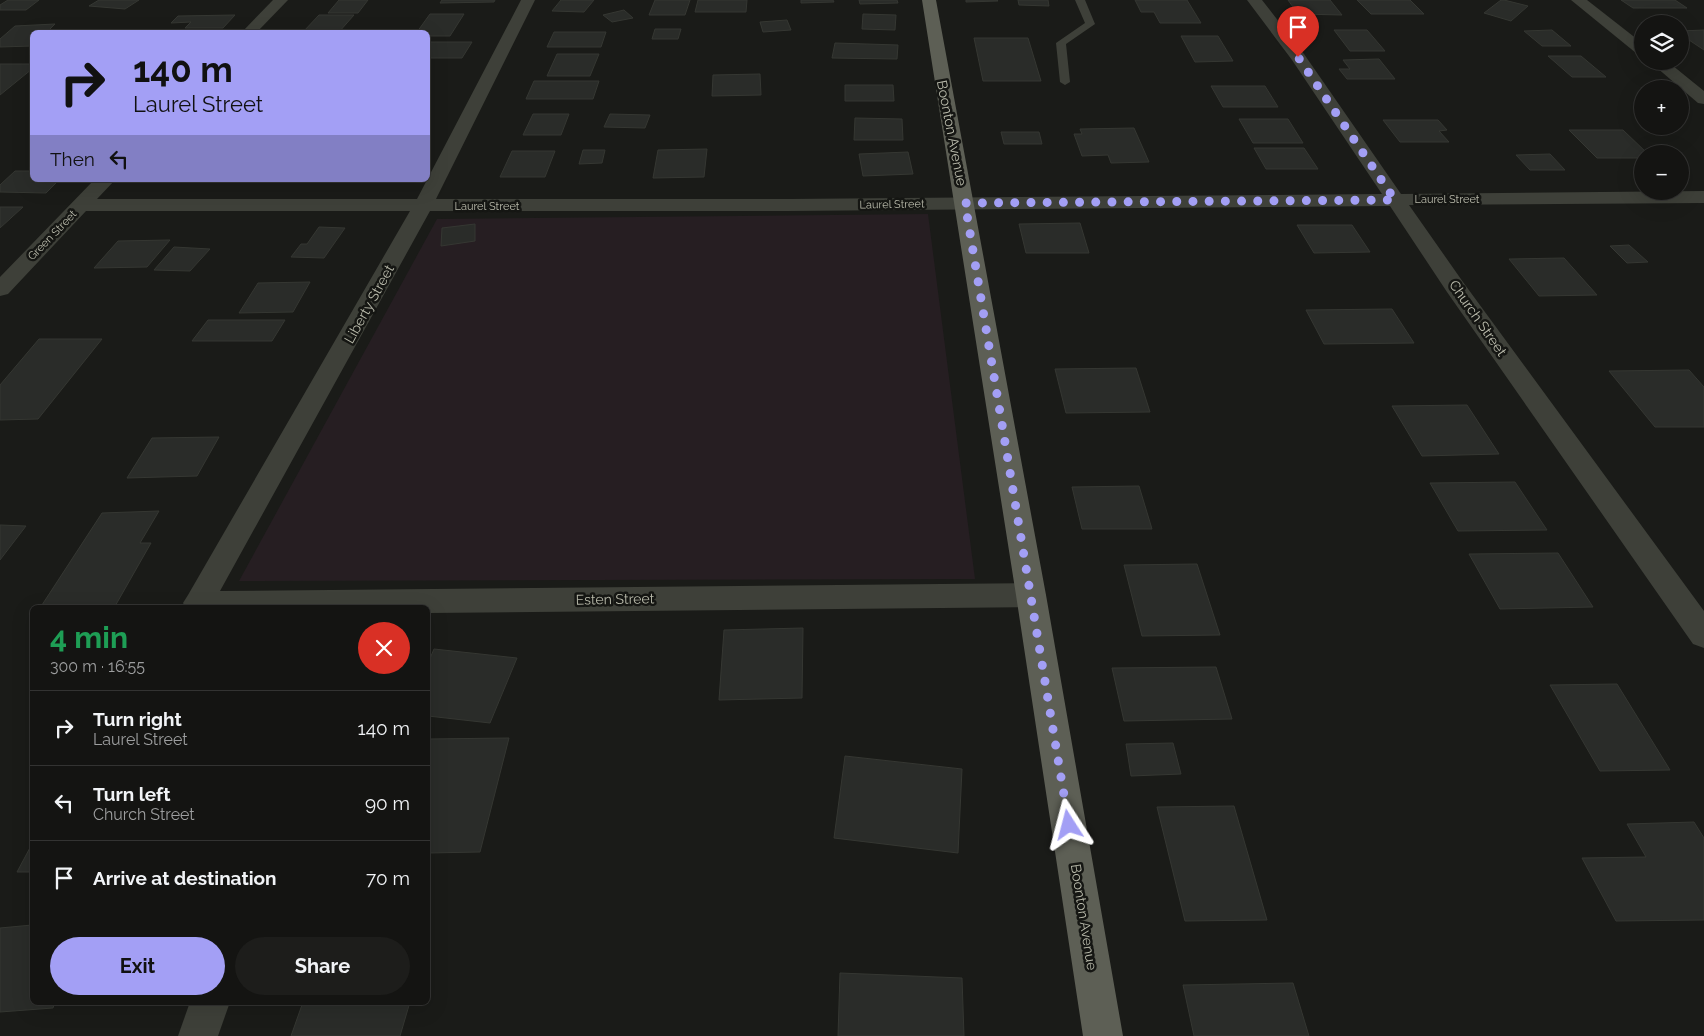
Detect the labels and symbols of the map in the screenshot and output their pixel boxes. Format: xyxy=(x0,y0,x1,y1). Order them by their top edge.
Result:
pin xyxy=(1277,6,1319,57)
street label: Boonton Avenue xyxy=(934,79,970,187)
street label: Laurel Street xyxy=(1414,193,1480,206)
street label: Laurel Street xyxy=(859,197,925,212)
street label: Laurel Street xyxy=(454,200,520,213)
street label: Green Street xyxy=(25,208,80,263)
street label: Liberty Street xyxy=(341,262,397,346)
street label: Church Street xyxy=(1446,277,1510,359)
street label: Esten Street xyxy=(576,590,655,608)
position arrow xyxy=(1042,798,1094,850)
street label: Boonton Avenue xyxy=(1068,863,1100,971)

